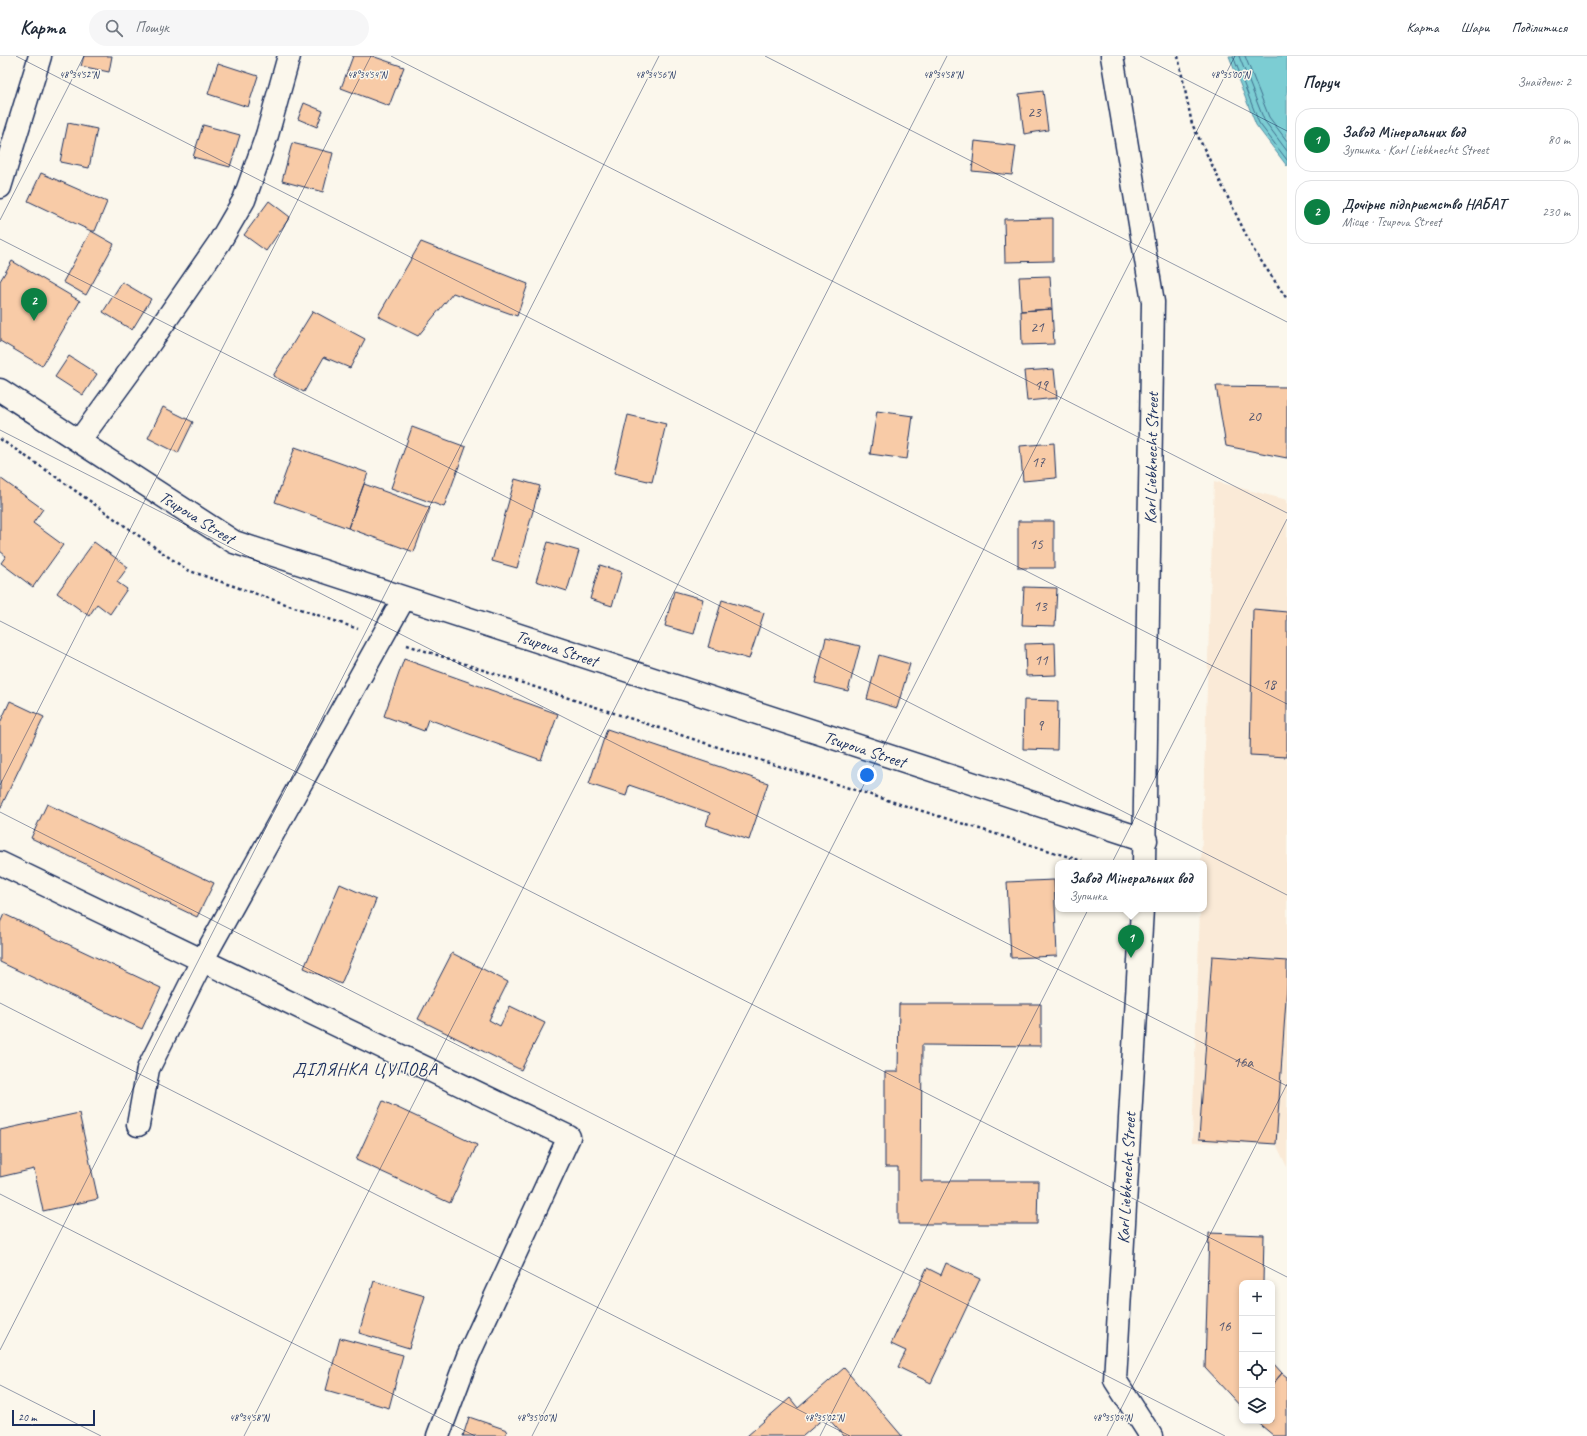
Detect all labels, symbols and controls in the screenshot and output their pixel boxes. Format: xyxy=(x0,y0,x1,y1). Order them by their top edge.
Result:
search box xyxy=(89,10,369,46)
text: Карта xyxy=(20,16,65,40)
icon: search xyxy=(103,17,125,39)
text: Пошук xyxy=(135,18,169,37)
text: Карта xyxy=(1407,19,1439,36)
text: Шари xyxy=(1461,19,1489,36)
text: Поділитися xyxy=(1511,19,1567,36)
text: 48°34'52"N xyxy=(59,68,101,81)
text: 48°34'54"N xyxy=(347,68,389,81)
text: 48°34'56"N xyxy=(635,68,677,81)
text: 48°34'58"N xyxy=(923,68,965,81)
text: 48°35'00"N xyxy=(1210,68,1252,81)
text: Поруч xyxy=(1303,72,1339,93)
text: Знайдено: 2 xyxy=(1517,74,1571,90)
house number: 23 xyxy=(1027,103,1042,122)
text: Завод Мінеральних вод xyxy=(1342,123,1465,142)
text: 1 xyxy=(1314,132,1320,148)
text: 80 m xyxy=(1548,132,1570,148)
text: Зупинка · Karl Liebknecht Street xyxy=(1342,142,1489,158)
text: Дочірнє підприємство НАБАТ xyxy=(1342,195,1506,214)
text: 2 xyxy=(1314,204,1320,220)
text: 230 m xyxy=(1542,204,1570,220)
text: Місце · Tsupova Street xyxy=(1342,214,1441,230)
pin: 2 xyxy=(21,288,47,321)
house number: 21 xyxy=(1030,318,1045,337)
house number: 19 xyxy=(1034,376,1049,395)
street label: Karl Liebknecht Street xyxy=(1140,390,1163,524)
house number: 20 xyxy=(1247,407,1262,426)
house number: 17 xyxy=(1031,453,1046,472)
street label: Tsupova Street xyxy=(155,486,240,550)
house number: 15 xyxy=(1029,535,1044,554)
house number: 13 xyxy=(1033,597,1048,616)
street label: Tsupova Street xyxy=(513,625,603,672)
house number: 11 xyxy=(1034,651,1049,670)
house number: 18 xyxy=(1262,675,1277,694)
house number: 9 xyxy=(1037,716,1045,735)
street label: Tsupova Street xyxy=(821,726,911,773)
your location xyxy=(857,765,877,785)
popup xyxy=(1055,860,1207,912)
text: Завод Мінеральних вод xyxy=(1069,869,1193,888)
text: Зупинка xyxy=(1069,888,1107,904)
pin: 1 xyxy=(1118,925,1144,958)
house number: 16а xyxy=(1233,1053,1254,1072)
district label: ДІЛЯНКА ЦУПОВА xyxy=(292,1058,438,1080)
street label: Karl Liebknecht Street xyxy=(1113,1109,1141,1244)
map controls xyxy=(1239,1280,1275,1424)
button: + xyxy=(1239,1280,1275,1316)
button: − xyxy=(1239,1316,1275,1352)
house number: 16 xyxy=(1217,1317,1232,1336)
button: locate xyxy=(1239,1352,1275,1388)
button: layers xyxy=(1239,1388,1275,1424)
scale bar xyxy=(12,1408,95,1427)
text: 20 m xyxy=(18,1410,37,1424)
text: 48°34'58"N xyxy=(229,1411,271,1424)
text: 48°35'00"N xyxy=(516,1411,558,1424)
text: 48°35'02"N xyxy=(804,1411,846,1424)
text: 48°35'04"N xyxy=(1092,1411,1134,1424)

